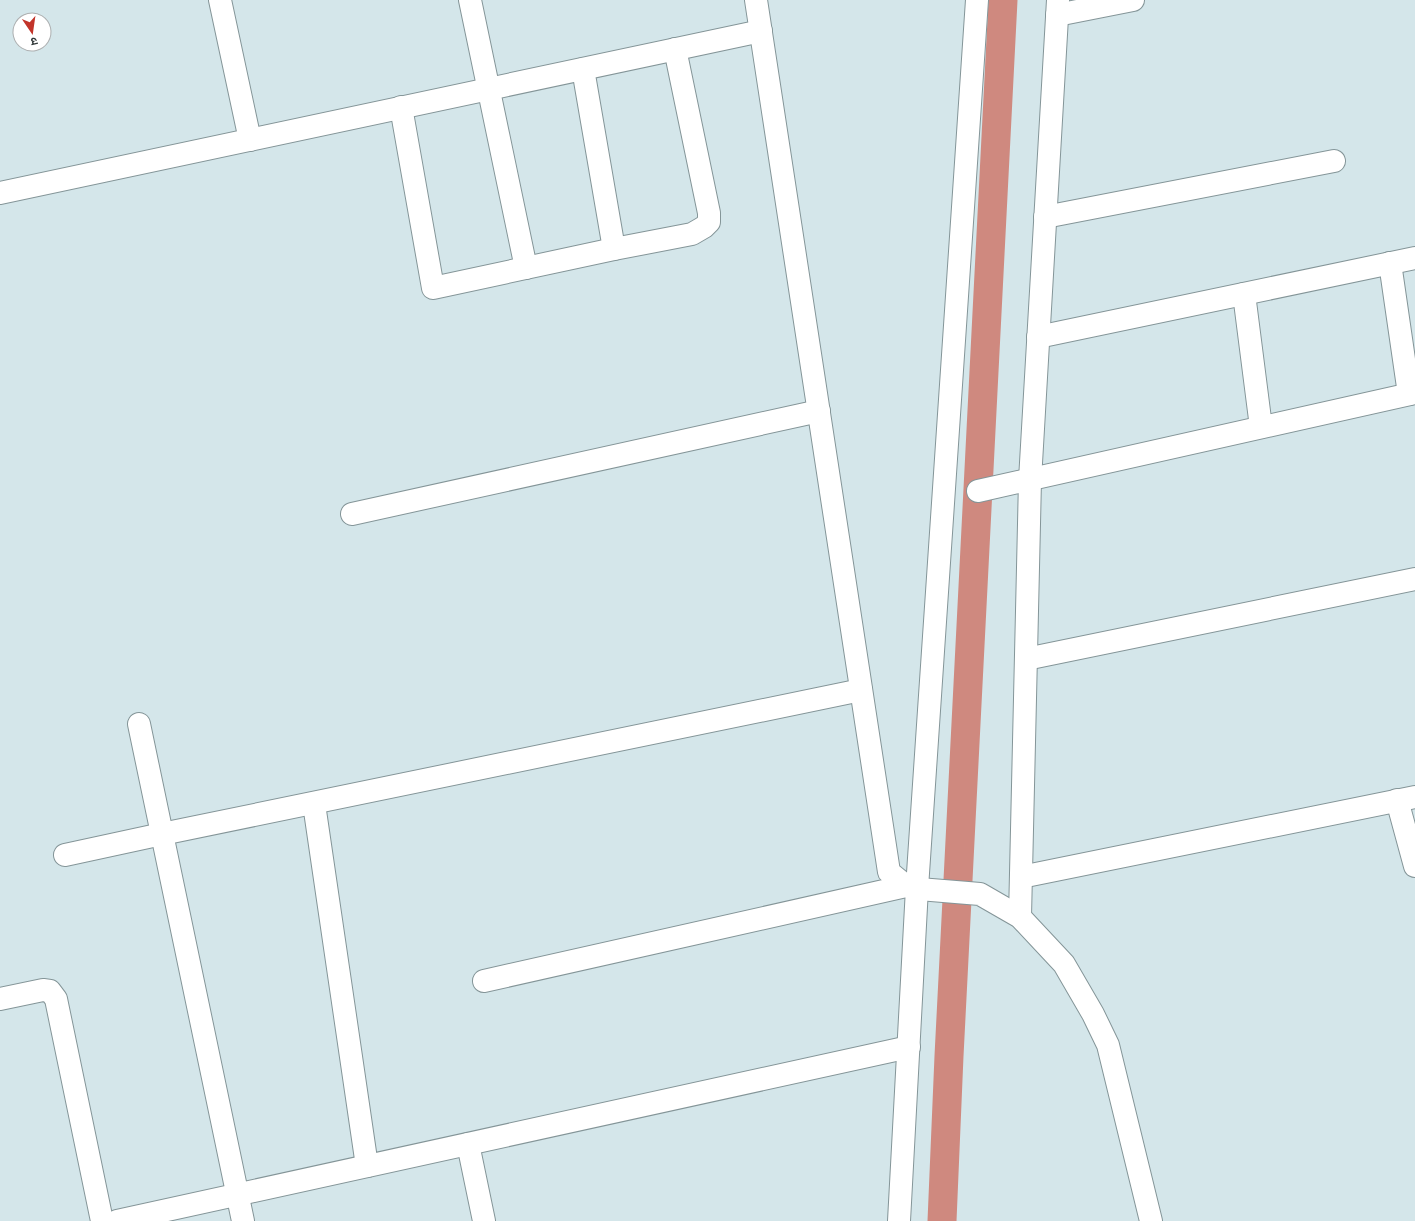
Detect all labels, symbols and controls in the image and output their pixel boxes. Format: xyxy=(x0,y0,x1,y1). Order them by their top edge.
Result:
north arrow xyxy=(12,12,52,52)
text: उ xyxy=(29,35,39,49)

